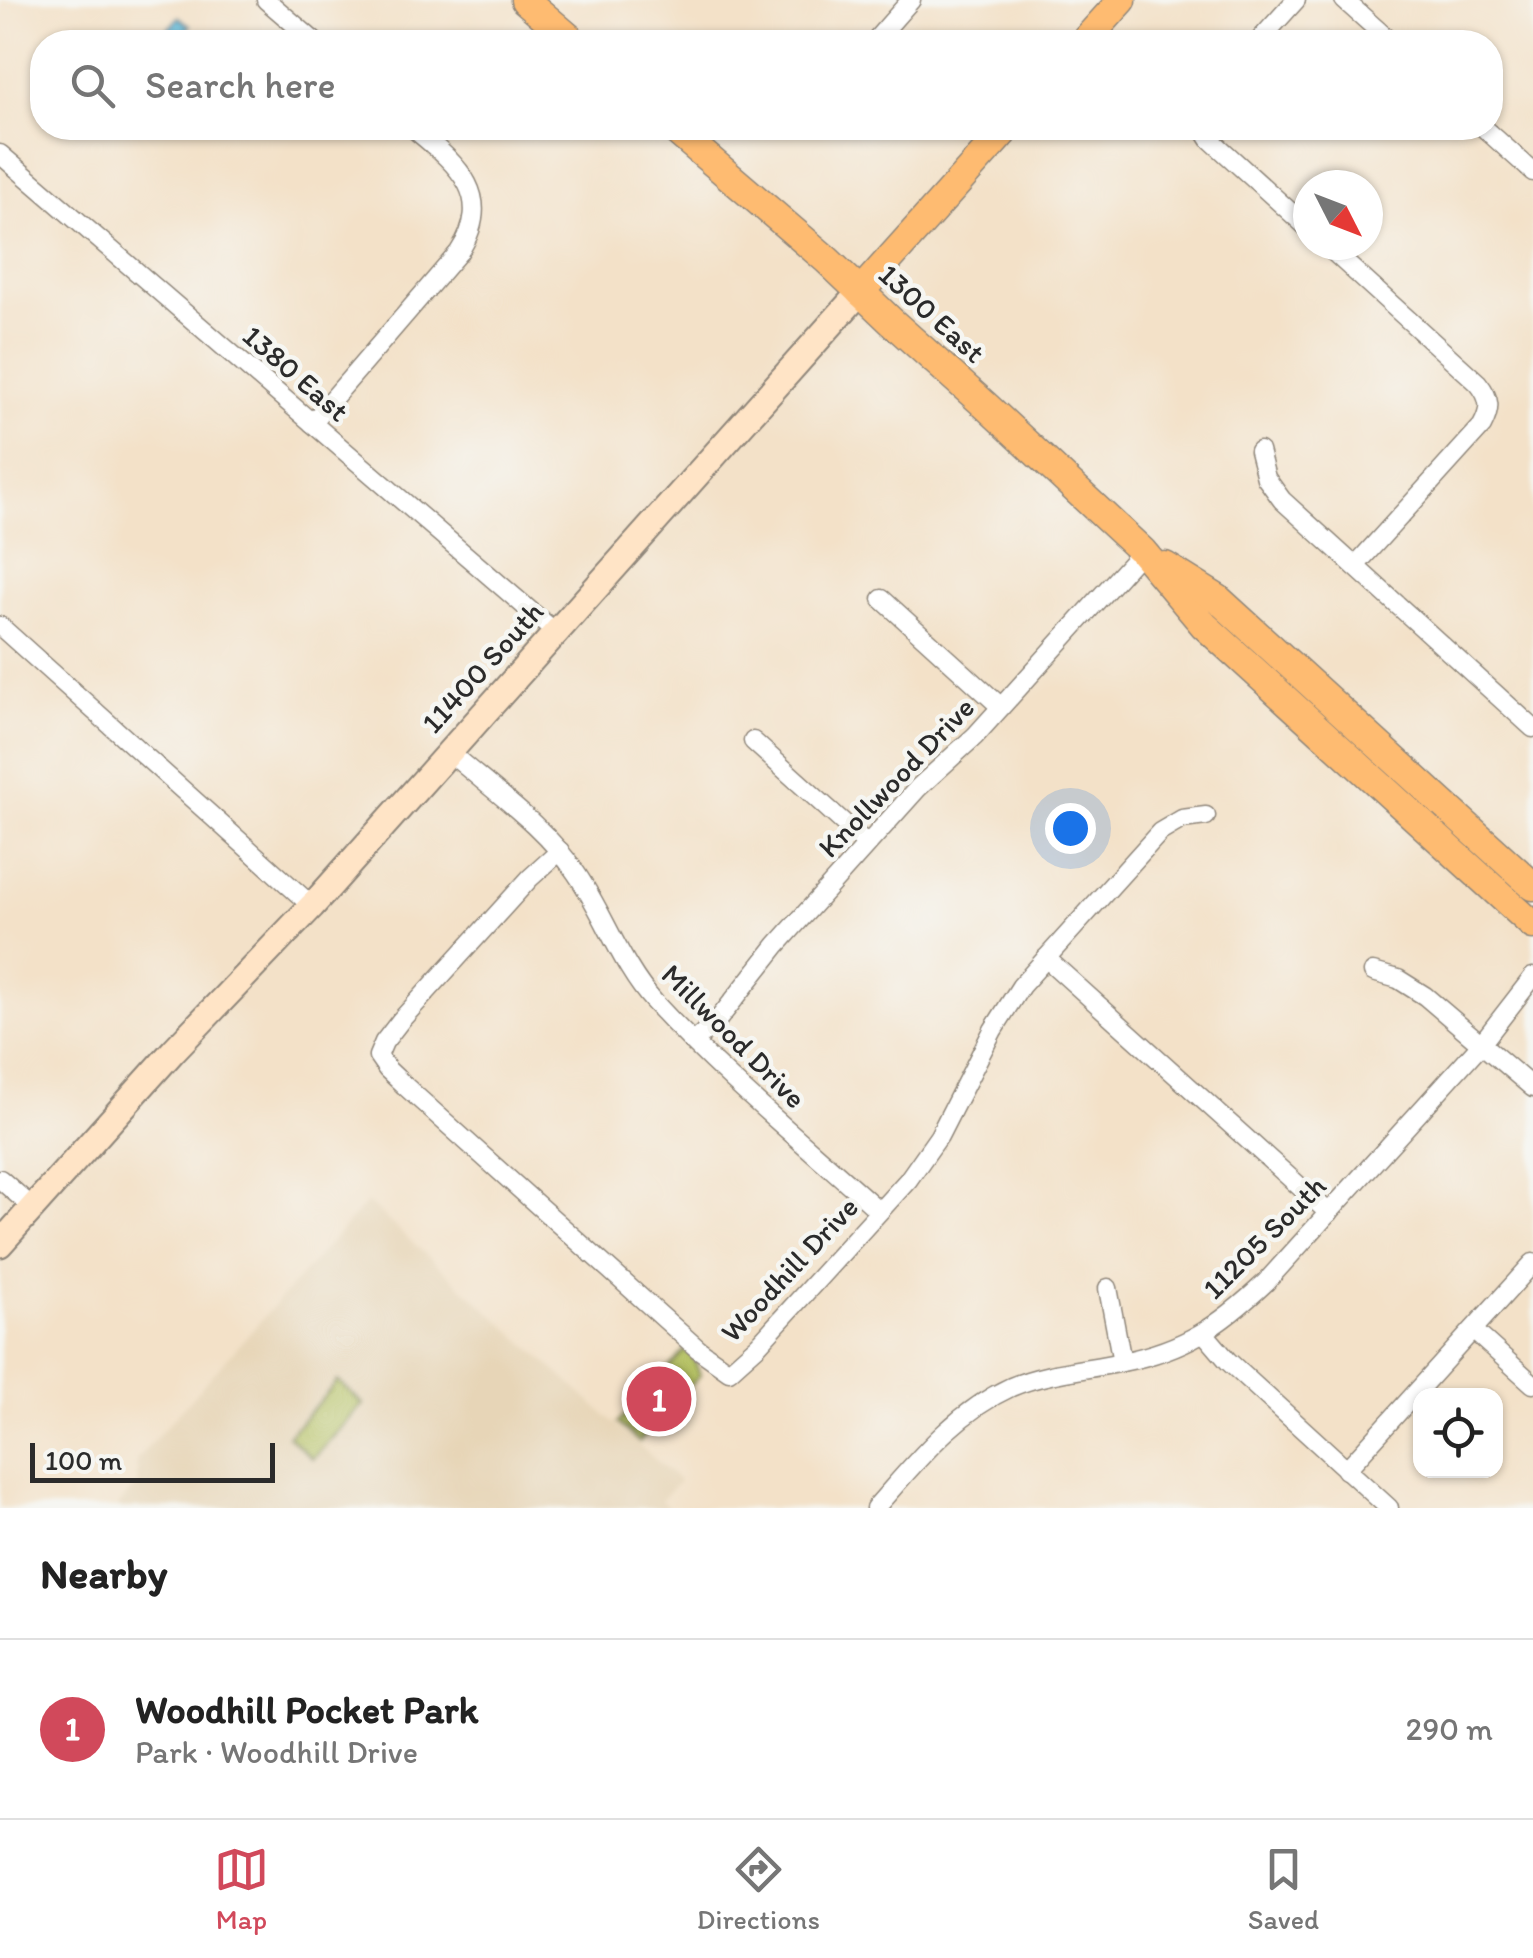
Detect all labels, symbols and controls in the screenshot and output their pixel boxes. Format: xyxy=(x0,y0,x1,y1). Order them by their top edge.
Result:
search box xyxy=(30,30,1503,140)
icon: search xyxy=(65,58,120,113)
text: Search here xyxy=(145,62,336,108)
north arrow xyxy=(1293,170,1383,260)
street label: 1300 East xyxy=(871,256,993,370)
street label: 1380 East xyxy=(235,317,357,429)
street label: 11400 South xyxy=(413,593,551,741)
street label: Knollwood Drive xyxy=(810,689,982,865)
your location xyxy=(1045,803,1096,854)
street label: Millwood Drive xyxy=(654,956,814,1116)
street label: 11205 South xyxy=(1194,1167,1334,1307)
street label: Woodhill Drive xyxy=(712,1189,866,1349)
pin: 1 xyxy=(626,1362,692,1436)
map controls xyxy=(1413,1388,1503,1478)
button: locate xyxy=(1413,1388,1503,1478)
scale bar xyxy=(30,1438,275,1482)
text: 100 m xyxy=(45,1443,122,1477)
text: Nearby xyxy=(40,1548,167,1599)
text: Woodhill Pocket Park xyxy=(135,1687,478,1733)
text: 1 xyxy=(65,1710,80,1748)
text: 290 m xyxy=(1406,1710,1493,1748)
text: Park · Woodhill Drive xyxy=(135,1733,418,1771)
tab: Map xyxy=(214,1842,269,1936)
tab: Directions xyxy=(697,1842,820,1936)
tab: Saved xyxy=(1248,1842,1319,1936)

